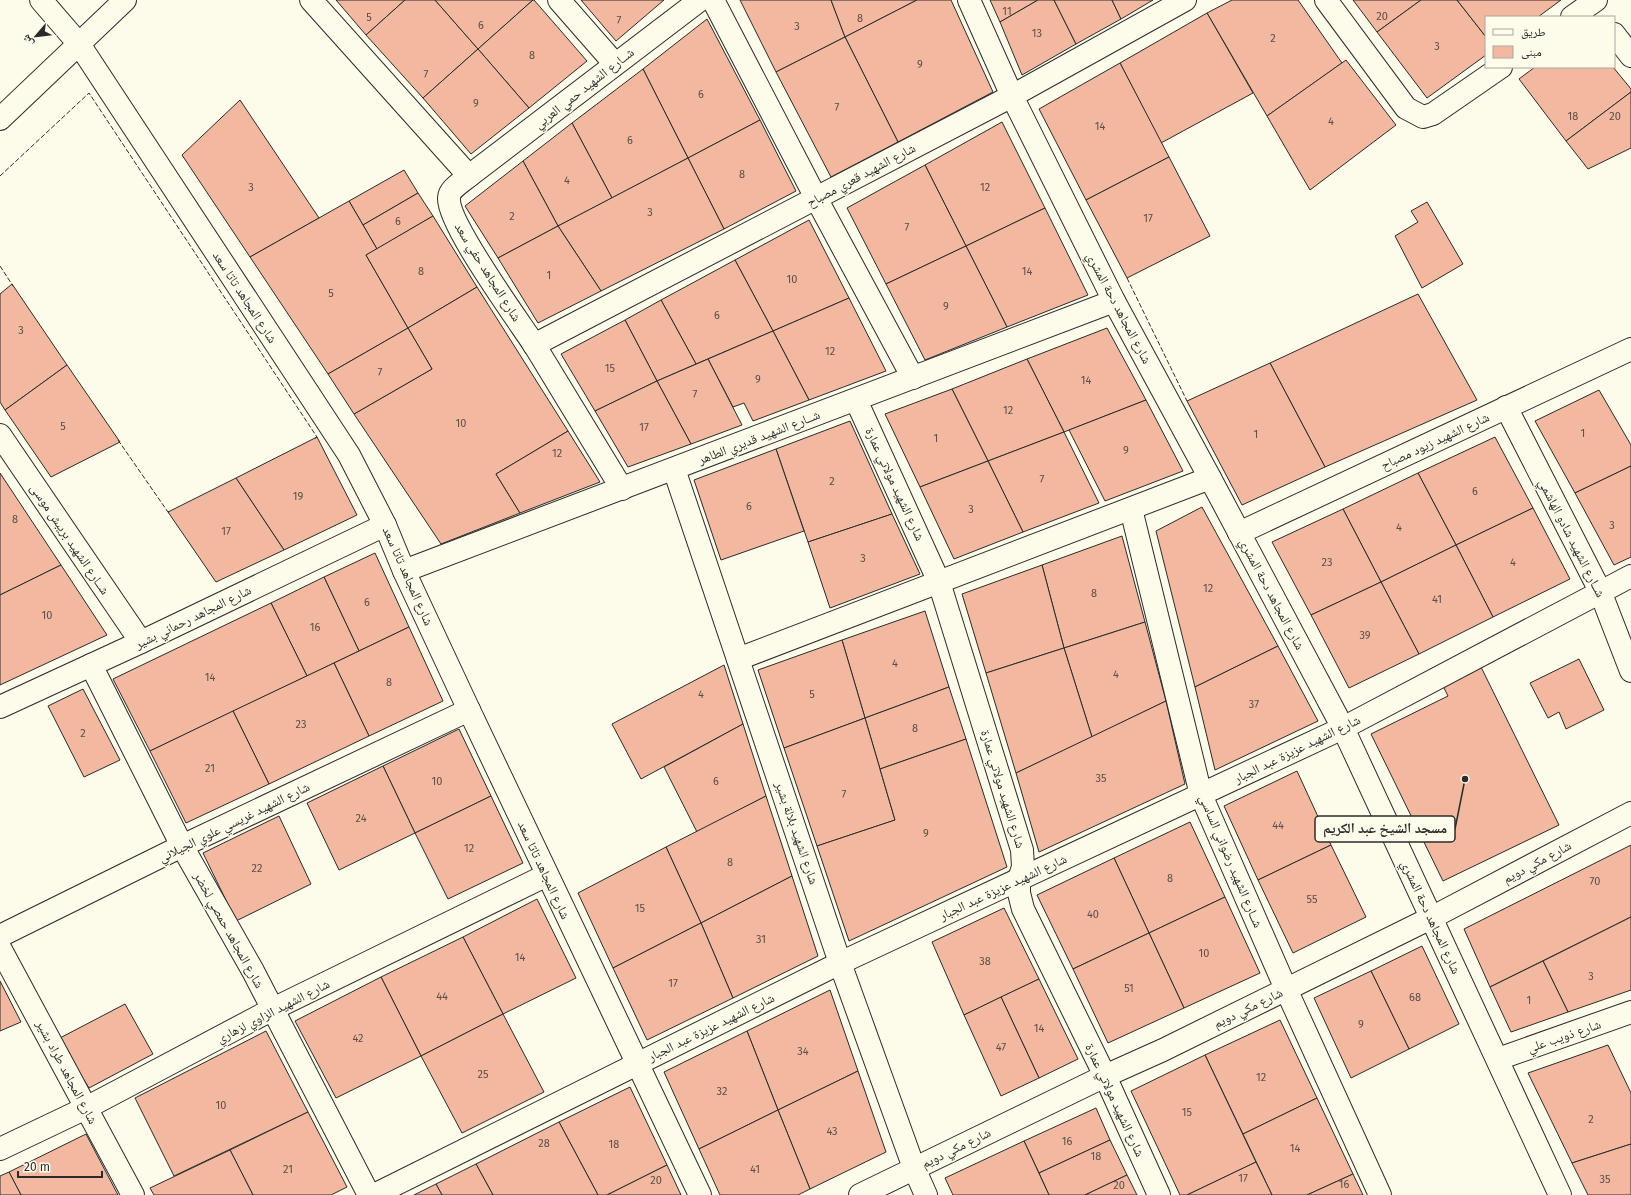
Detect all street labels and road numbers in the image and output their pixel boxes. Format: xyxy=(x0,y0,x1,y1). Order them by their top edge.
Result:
street label: شــارع الشهيد حمي العربي xyxy=(531,44,639,134)
street label: شارع الشهيد قعري مصباح xyxy=(804,140,919,213)
street label: شارع المجاهد حفي سعد xyxy=(449,220,524,326)
street label: شارع المجاهد تاتا سعد xyxy=(208,248,280,347)
street label: شارع المجاهد دحة المشري xyxy=(1080,250,1155,368)
street label: شــارع الشهيد قديري الطاهر xyxy=(695,407,823,471)
street label: شارع الشهيد زيود مصباح xyxy=(1379,409,1492,474)
street label: شارع الشهيد مولاتي عمارة xyxy=(859,425,928,544)
street label: شــارع الشهيد شادو الهاشمي xyxy=(1533,476,1608,601)
street label: شــارع الشهيد بريبش موسى xyxy=(26,481,113,598)
street label: شارع المجاهد تاتا سعد xyxy=(378,524,437,629)
street label: شارع المجاهد دحة المشري xyxy=(1233,536,1308,654)
street label: شارع المجاهد رحماني بشير xyxy=(131,582,255,655)
street label: شارع الشهيد عزيزة عبد الجبار xyxy=(1230,712,1364,788)
street label: شارع الشهيد مولاتي عمارة xyxy=(975,728,1028,851)
street label: شارع الشهيد غريسي علوي الجيلاني xyxy=(156,779,313,868)
street label: شارع الشهيد بلالة بشير xyxy=(770,779,822,887)
street label: شــارع الشهيد رضواني الساسي xyxy=(1193,792,1266,931)
street label: شارع المجاهد تاتا سعد xyxy=(513,819,573,922)
street label: شارع مكي دويم xyxy=(1500,838,1575,889)
street label: شارع الشهيد عزيزة عبد الجبار xyxy=(936,851,1070,925)
street label: شارع المجاهد دحة المشري xyxy=(1395,858,1464,978)
street label: شارع المجاهد حمصي لخضر xyxy=(187,868,267,992)
street label: شارع الشهيد الزاوي لزهاري xyxy=(214,976,333,1049)
street label: شارع مكي دويم xyxy=(1211,985,1287,1034)
street label: شارع الشهيد عزيزة عبد الجبار xyxy=(644,990,778,1066)
street label: شارع ذويب علي xyxy=(1525,1016,1604,1059)
street label: شارع المجاهد طراد بشير xyxy=(31,1017,101,1127)
street label: شارع الشهيد مولاتي عمارة xyxy=(1079,1041,1148,1160)
street label: شارع مكي دويم xyxy=(919,1125,995,1174)

